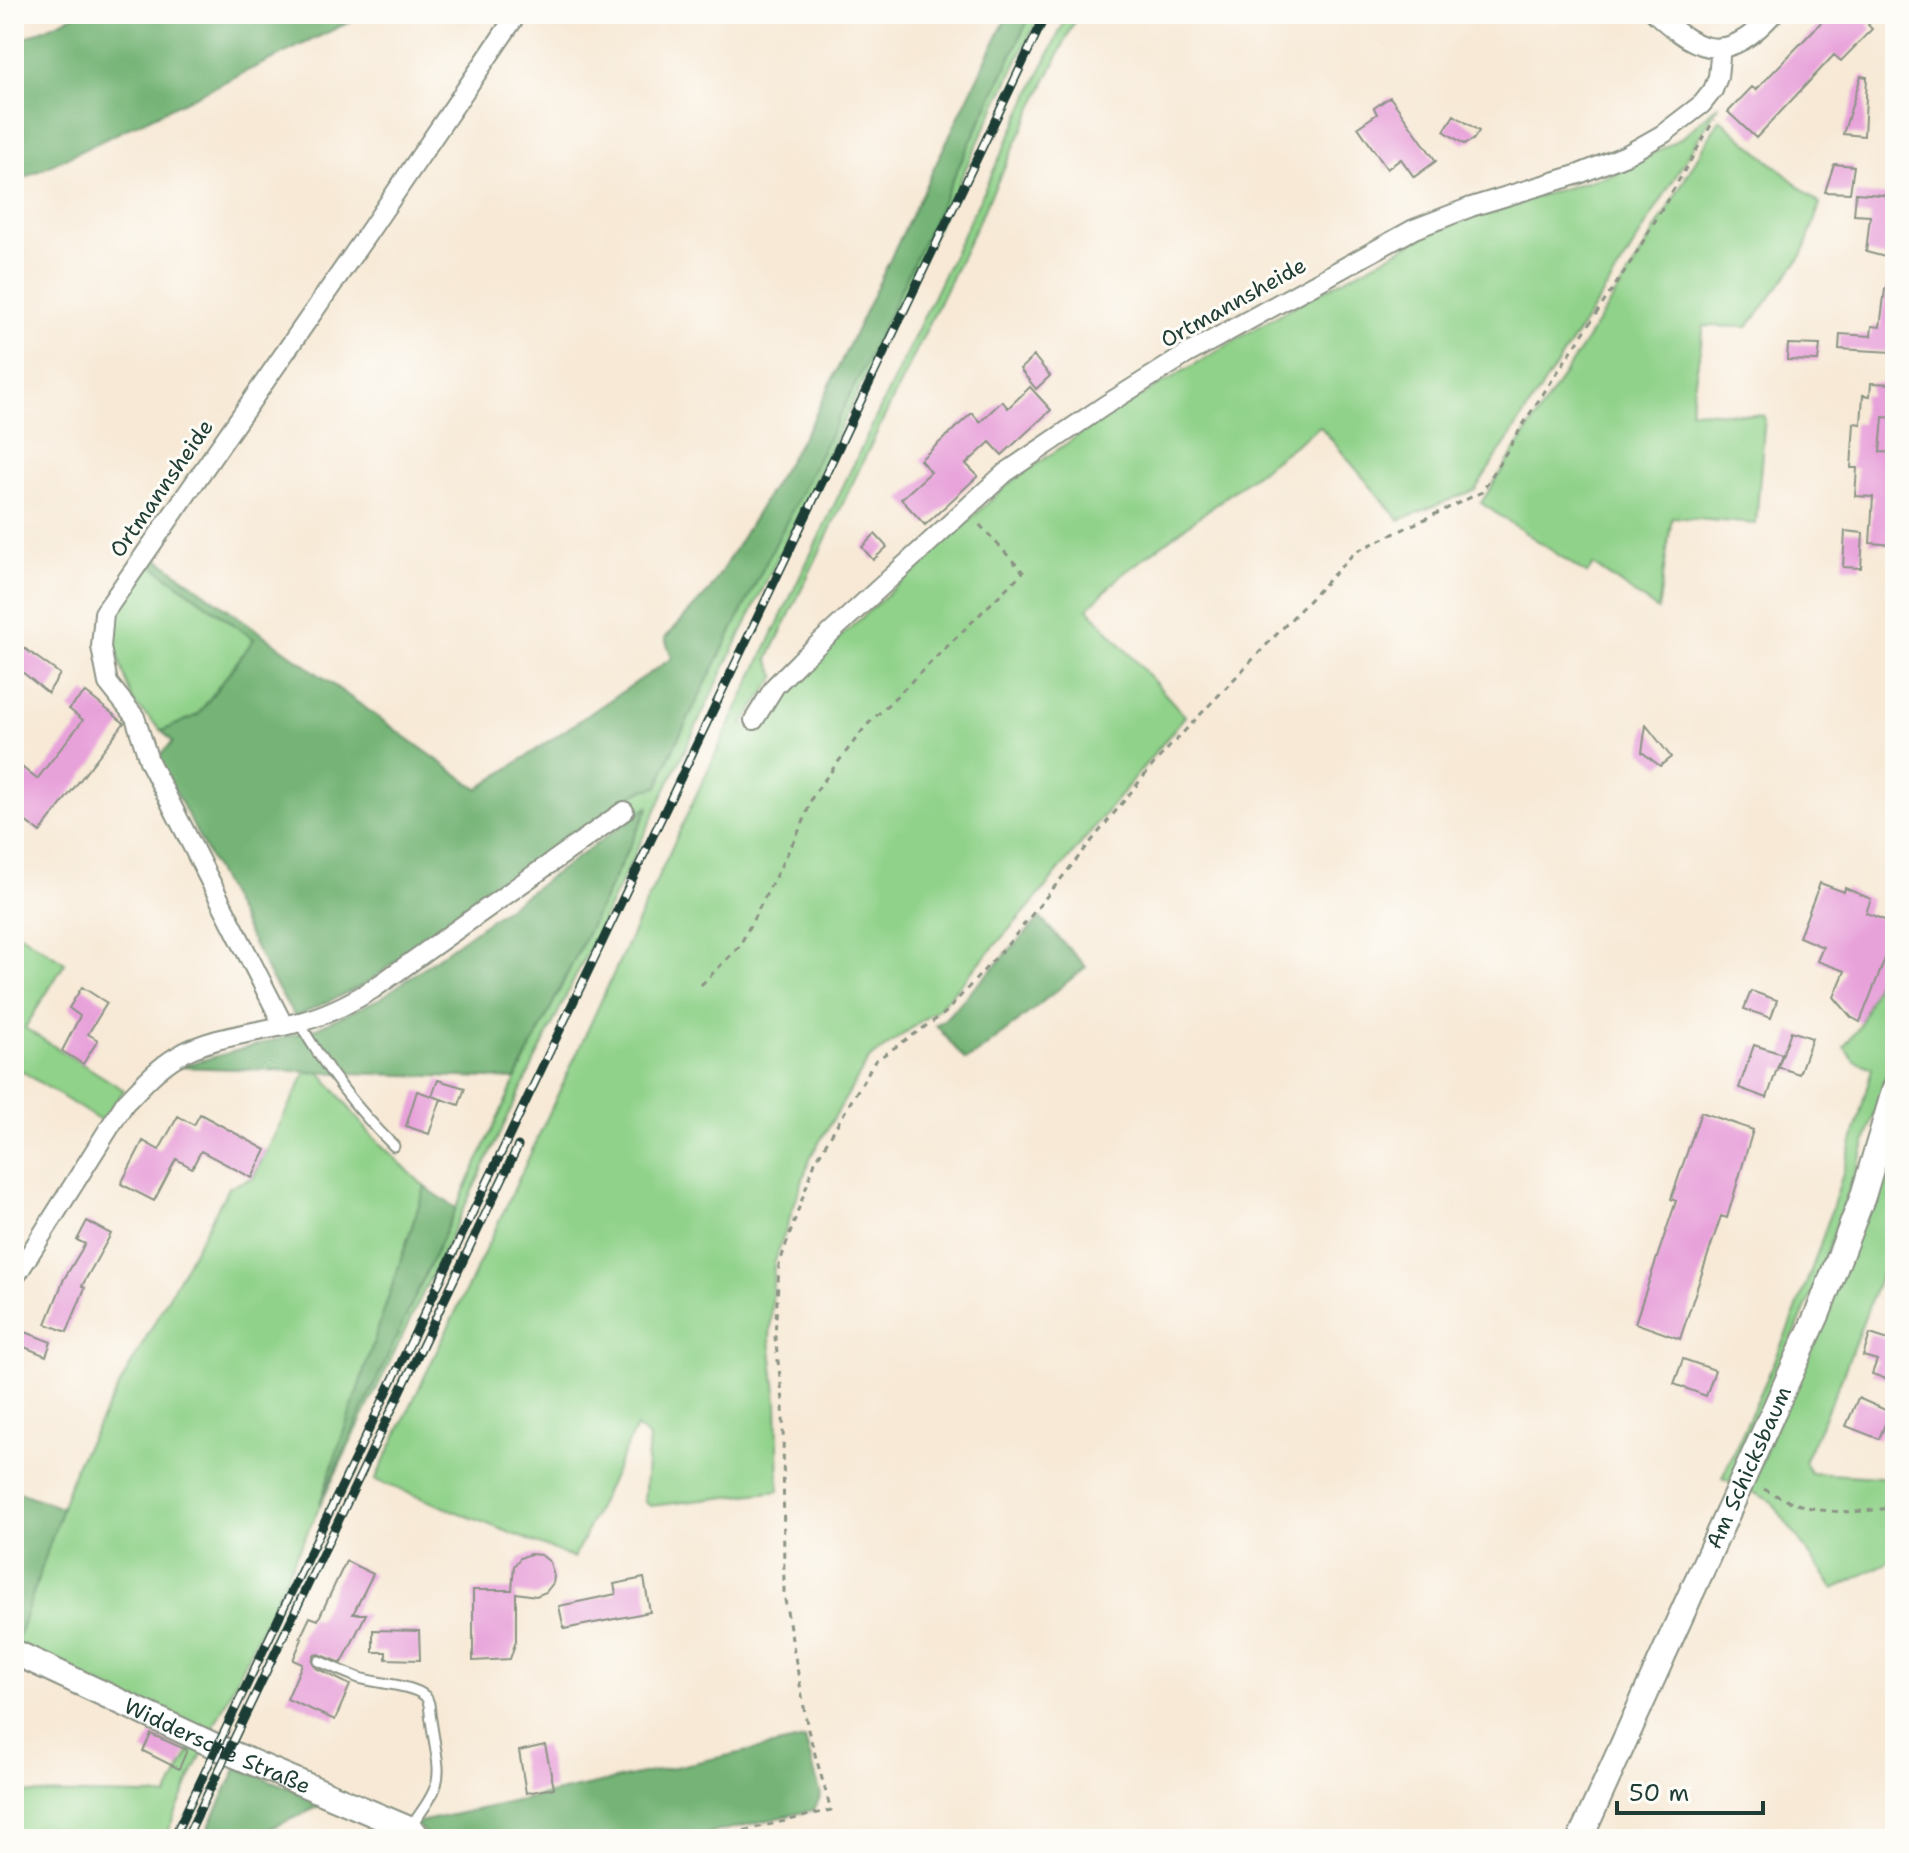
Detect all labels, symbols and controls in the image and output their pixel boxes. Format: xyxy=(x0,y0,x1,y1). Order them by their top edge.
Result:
street label: Ortmannsheide xyxy=(1155,250,1311,354)
street label: Ortmannsheide xyxy=(103,413,220,563)
street label: Am Schicksbaum xyxy=(1699,1381,1798,1553)
street label: Widdersche Straße xyxy=(119,1691,315,1801)
scale bar xyxy=(1617,1765,1763,1815)
text: 50 m xyxy=(1629,1777,1689,1809)

